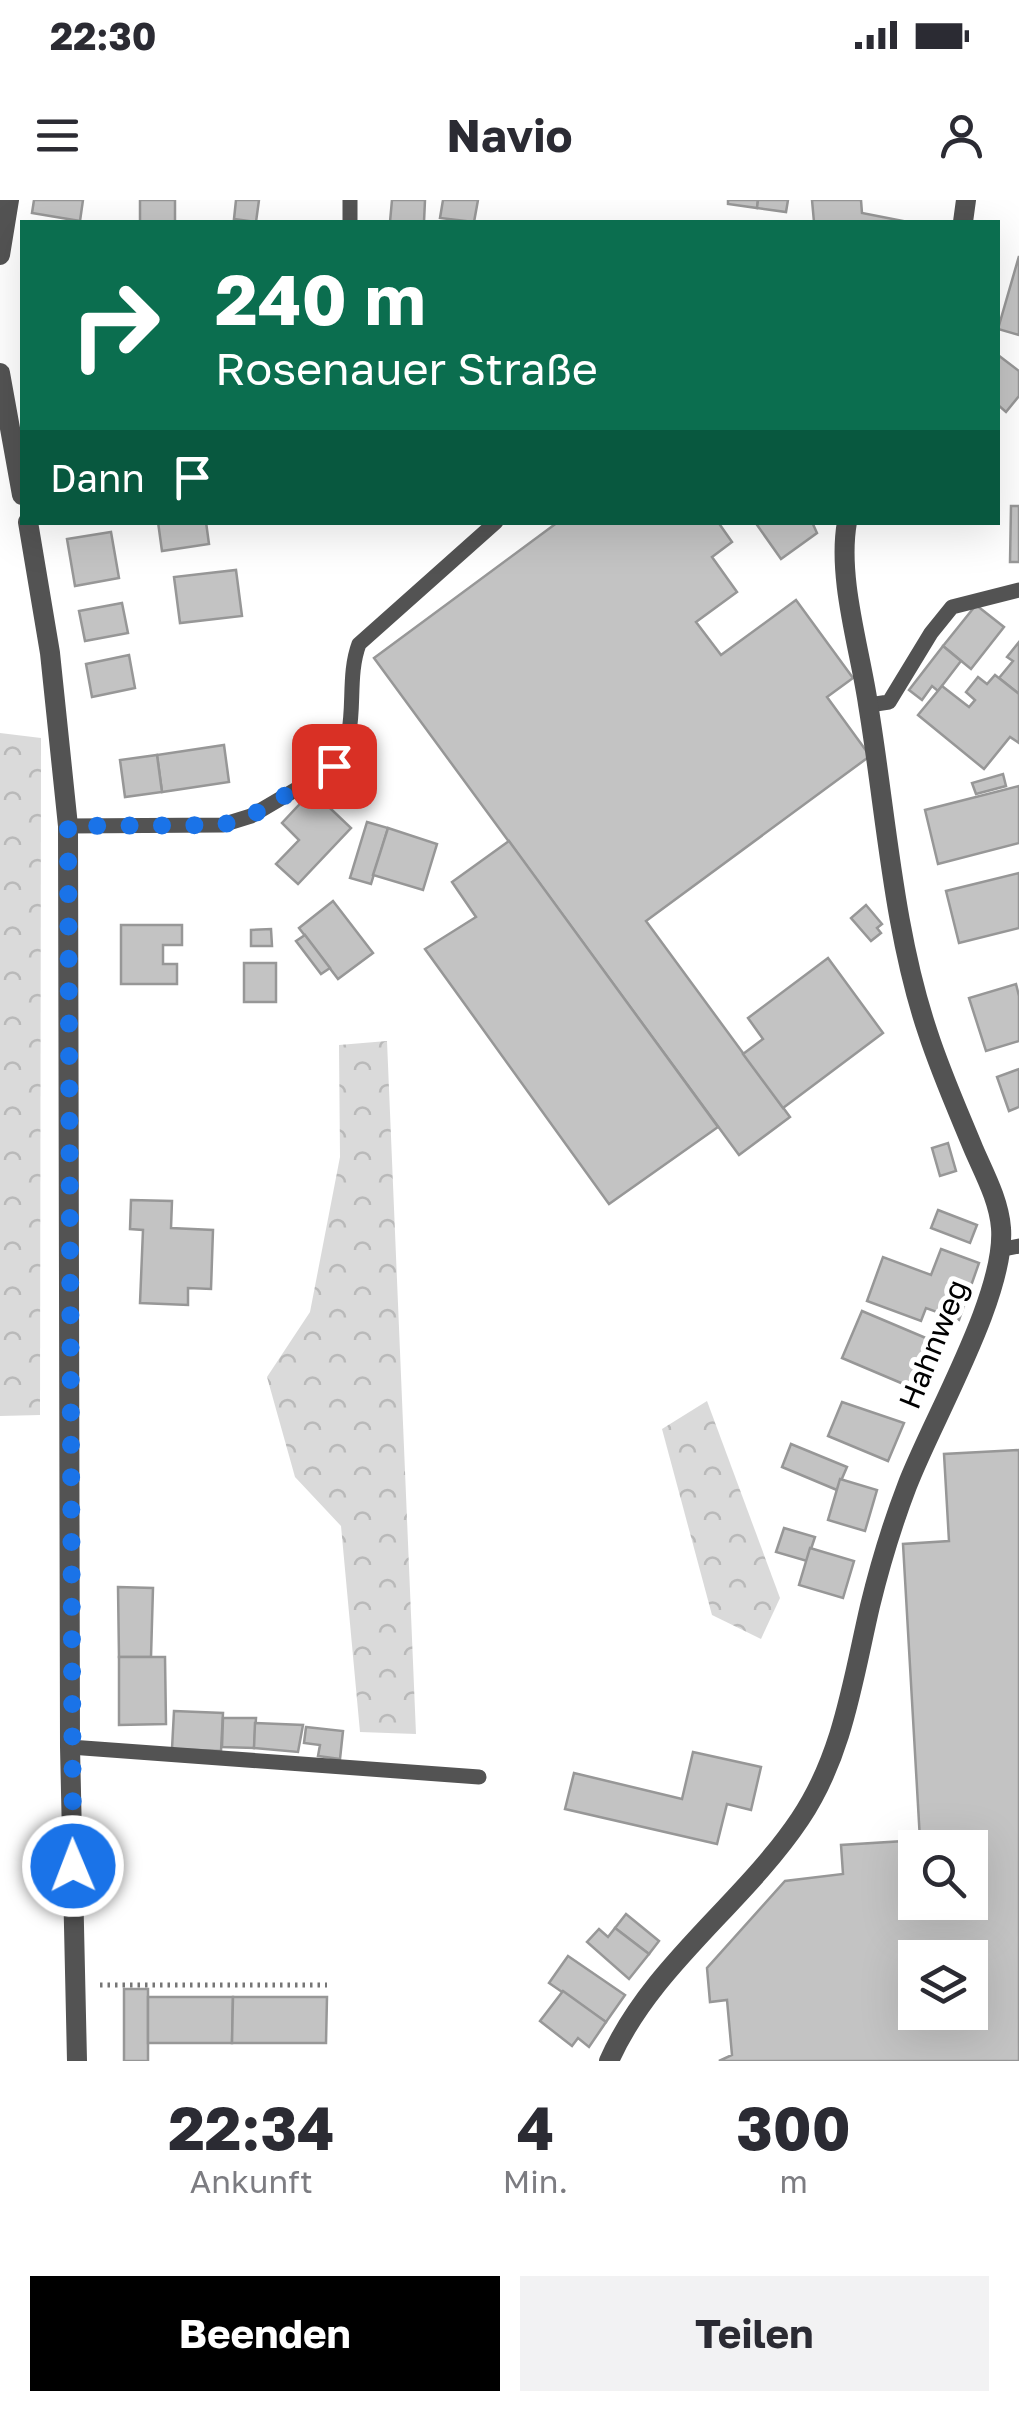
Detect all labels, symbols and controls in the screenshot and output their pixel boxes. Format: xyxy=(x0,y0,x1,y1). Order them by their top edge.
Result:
text: 22:30 xyxy=(50,13,156,58)
icon: menu xyxy=(30,108,85,163)
text: Navio xyxy=(447,108,572,162)
icon: person xyxy=(934,108,989,163)
text: 240 m xyxy=(215,256,426,340)
icon: right xyxy=(50,260,180,390)
text: Rosenauer Straße xyxy=(215,341,598,395)
icon: arrive xyxy=(165,450,220,505)
text: Dann xyxy=(50,455,145,500)
pin xyxy=(292,724,377,809)
icon: arrive xyxy=(307,739,362,794)
street label: Hahnweg xyxy=(891,1274,975,1414)
position arrow xyxy=(21,1814,125,1918)
map controls xyxy=(898,1830,988,2030)
button: search xyxy=(898,1830,988,1920)
button: layers xyxy=(898,1940,988,2030)
text: 22:34 xyxy=(168,2091,335,2163)
text: 4 xyxy=(517,2091,554,2163)
text: 300 xyxy=(736,2091,851,2163)
text: Ankunft xyxy=(190,2162,313,2200)
text: Min. xyxy=(503,2162,568,2200)
text: m xyxy=(779,2162,808,2200)
button: Beenden xyxy=(30,2276,500,2391)
button: Teilen xyxy=(520,2276,989,2391)

